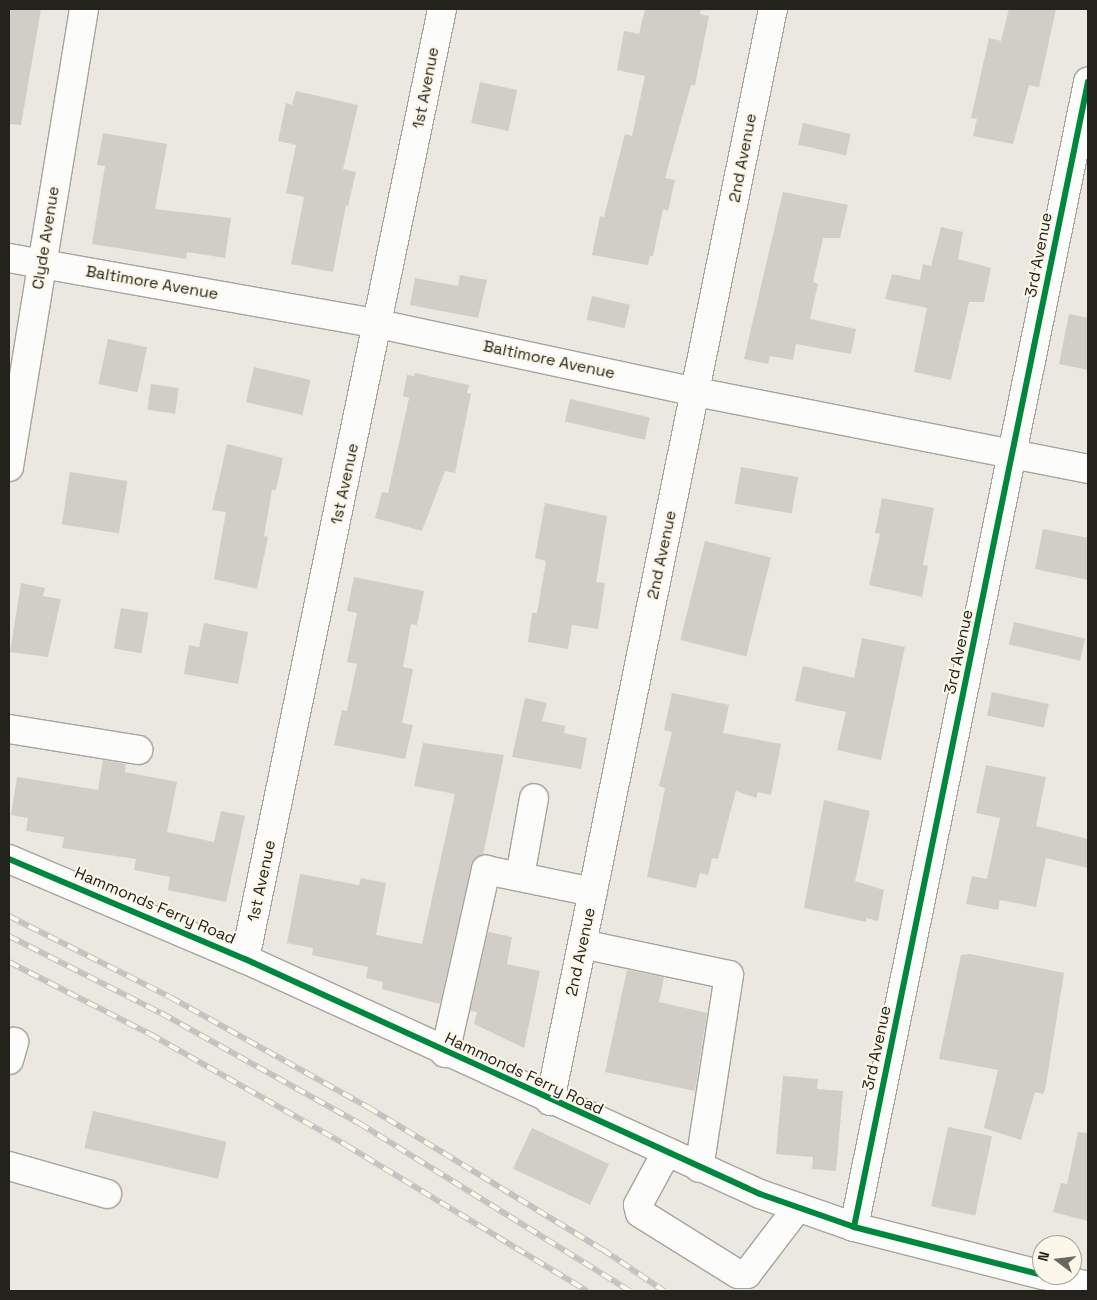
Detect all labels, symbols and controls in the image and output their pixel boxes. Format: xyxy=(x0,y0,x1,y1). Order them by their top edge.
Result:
street label: 1st Avenue xyxy=(409,45,443,131)
street label: 2nd Avenue xyxy=(725,112,761,204)
street label: Clyde Avenue xyxy=(28,185,64,291)
street label: 3rd Avenue xyxy=(1021,211,1057,299)
street label: Baltimore Avenue xyxy=(84,262,220,304)
street label: Baltimore Avenue xyxy=(481,337,617,383)
street label: 1st Avenue xyxy=(327,441,363,527)
street label: 2nd Avenue xyxy=(643,509,681,601)
street label: 3rd Avenue xyxy=(941,608,977,696)
street label: 1st Avenue xyxy=(244,838,280,924)
street label: Hammonds Ferry Road xyxy=(72,863,238,949)
street label: 2nd Avenue xyxy=(562,906,600,998)
street label: 3rd Avenue xyxy=(859,1004,895,1092)
street label: Hammonds Ferry Road xyxy=(442,1029,606,1119)
north arrow xyxy=(1032,1235,1082,1285)
text: N xyxy=(1034,1250,1053,1263)

